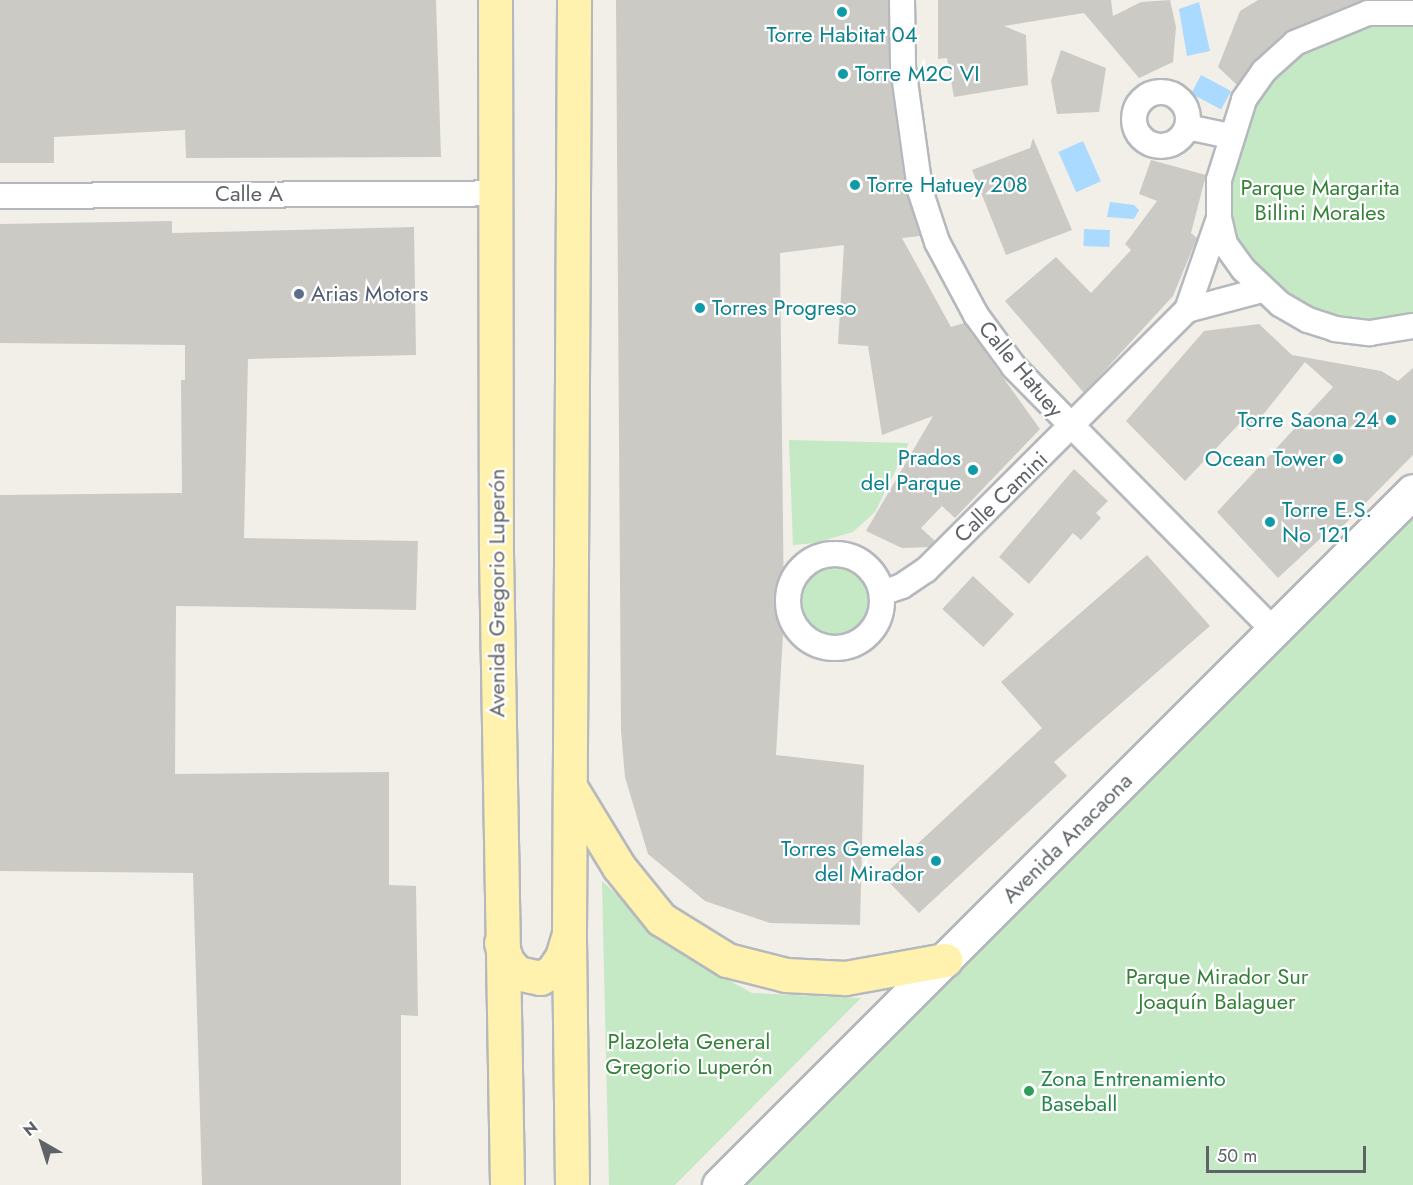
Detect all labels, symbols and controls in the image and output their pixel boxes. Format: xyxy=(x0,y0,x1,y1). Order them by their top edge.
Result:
marker: Torre Habitat 04 xyxy=(835,5,849,19)
place label: Torre Habitat 04 xyxy=(766,22,918,48)
place label: Torre M2C VI xyxy=(855,61,980,87)
marker: Torre M2C VI xyxy=(836,67,850,81)
place label: Torre Hatuey 208 xyxy=(867,172,1028,198)
park label: Parque Margarita Billini Morales xyxy=(1240,174,1400,226)
marker: Torre Hatuey 208 xyxy=(848,178,862,192)
street label: Calle A xyxy=(215,181,283,207)
place label: Arias Motors xyxy=(311,281,428,307)
marker: Arias Motors xyxy=(292,287,306,301)
place label: Torres Progreso xyxy=(712,295,856,321)
marker: Torres Progreso xyxy=(693,301,707,315)
street label: Calle Hatuey xyxy=(973,316,1069,422)
place label: Torre Saona 24 xyxy=(1238,407,1379,433)
marker: Torre Saona 24 xyxy=(1384,413,1398,427)
place label: Prados del Parque xyxy=(861,444,961,496)
street label: Calle Camini xyxy=(949,446,1053,548)
place label: Ocean Tower xyxy=(1205,446,1326,472)
marker: Ocean Tower xyxy=(1331,452,1345,466)
marker: Prados del Parque xyxy=(966,463,980,477)
street label: Avenida Gregorio Luperón xyxy=(484,469,510,717)
place label: Torre E.S. No 121 xyxy=(1282,496,1372,548)
marker: Torre E.S. No 121 xyxy=(1263,515,1277,529)
street label: Avenida Anacaona xyxy=(997,768,1137,908)
place label: Torres Gemelas del Mirador xyxy=(781,835,924,886)
marker: Torres Gemelas del Mirador xyxy=(929,854,943,868)
park label: Parque Mirador Sur Joaquín Balaguer xyxy=(1126,963,1308,1014)
park label: Plazoleta General Gregorio Luperón xyxy=(605,1028,773,1080)
place label: Zona Entrenamiento Baseball xyxy=(1041,1065,1226,1116)
marker: Zona Entrenamiento Baseball xyxy=(1022,1084,1036,1098)
north arrow xyxy=(12,1113,72,1173)
text: N xyxy=(18,1116,43,1142)
scale bar xyxy=(1209,1134,1370,1172)
text: 50 m xyxy=(1217,1143,1257,1169)

